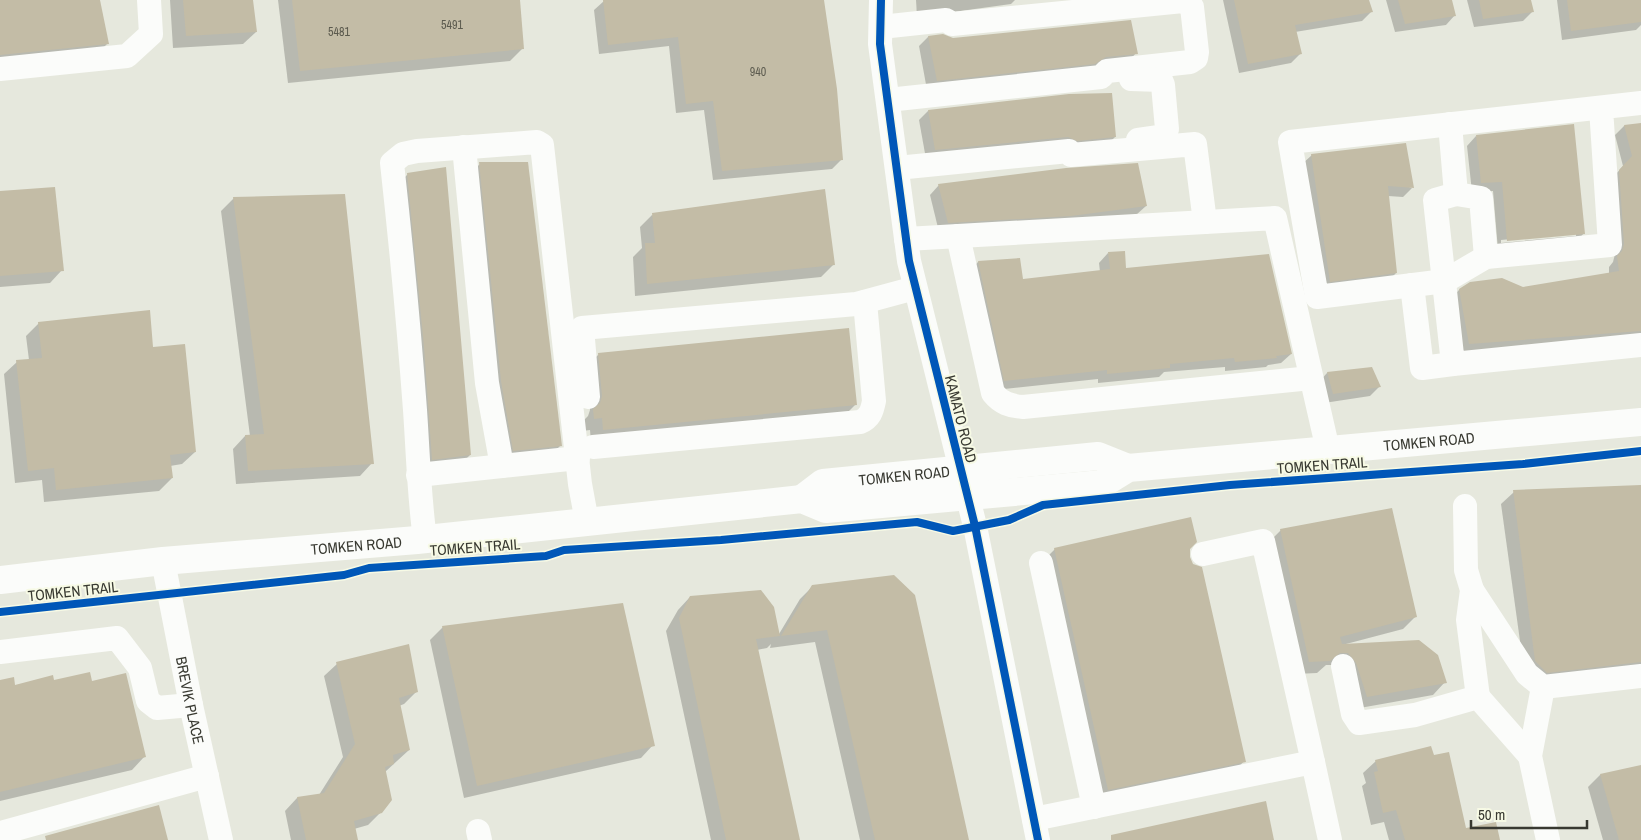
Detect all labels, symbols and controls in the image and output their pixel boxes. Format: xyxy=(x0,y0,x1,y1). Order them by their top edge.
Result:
house number: 5491 xyxy=(441,17,463,33)
house number: 5481 xyxy=(328,24,350,40)
house number: 940 xyxy=(750,64,766,80)
street label: KAMATO ROAD xyxy=(940,373,982,465)
street label: TOMKEN ROAD xyxy=(1382,426,1476,456)
street label: TOMKEN TRAIL xyxy=(1276,451,1368,479)
street label: TOMKEN ROAD xyxy=(858,460,951,490)
street label: TOMKEN ROAD xyxy=(310,531,403,559)
street label: TOMKEN TRAIL xyxy=(429,533,521,561)
street label: TOMKEN TRAIL xyxy=(27,576,119,606)
street label: BREVIK PLACE xyxy=(171,655,210,746)
scale bar xyxy=(1471,798,1587,830)
text: 50 m xyxy=(1478,804,1505,825)

